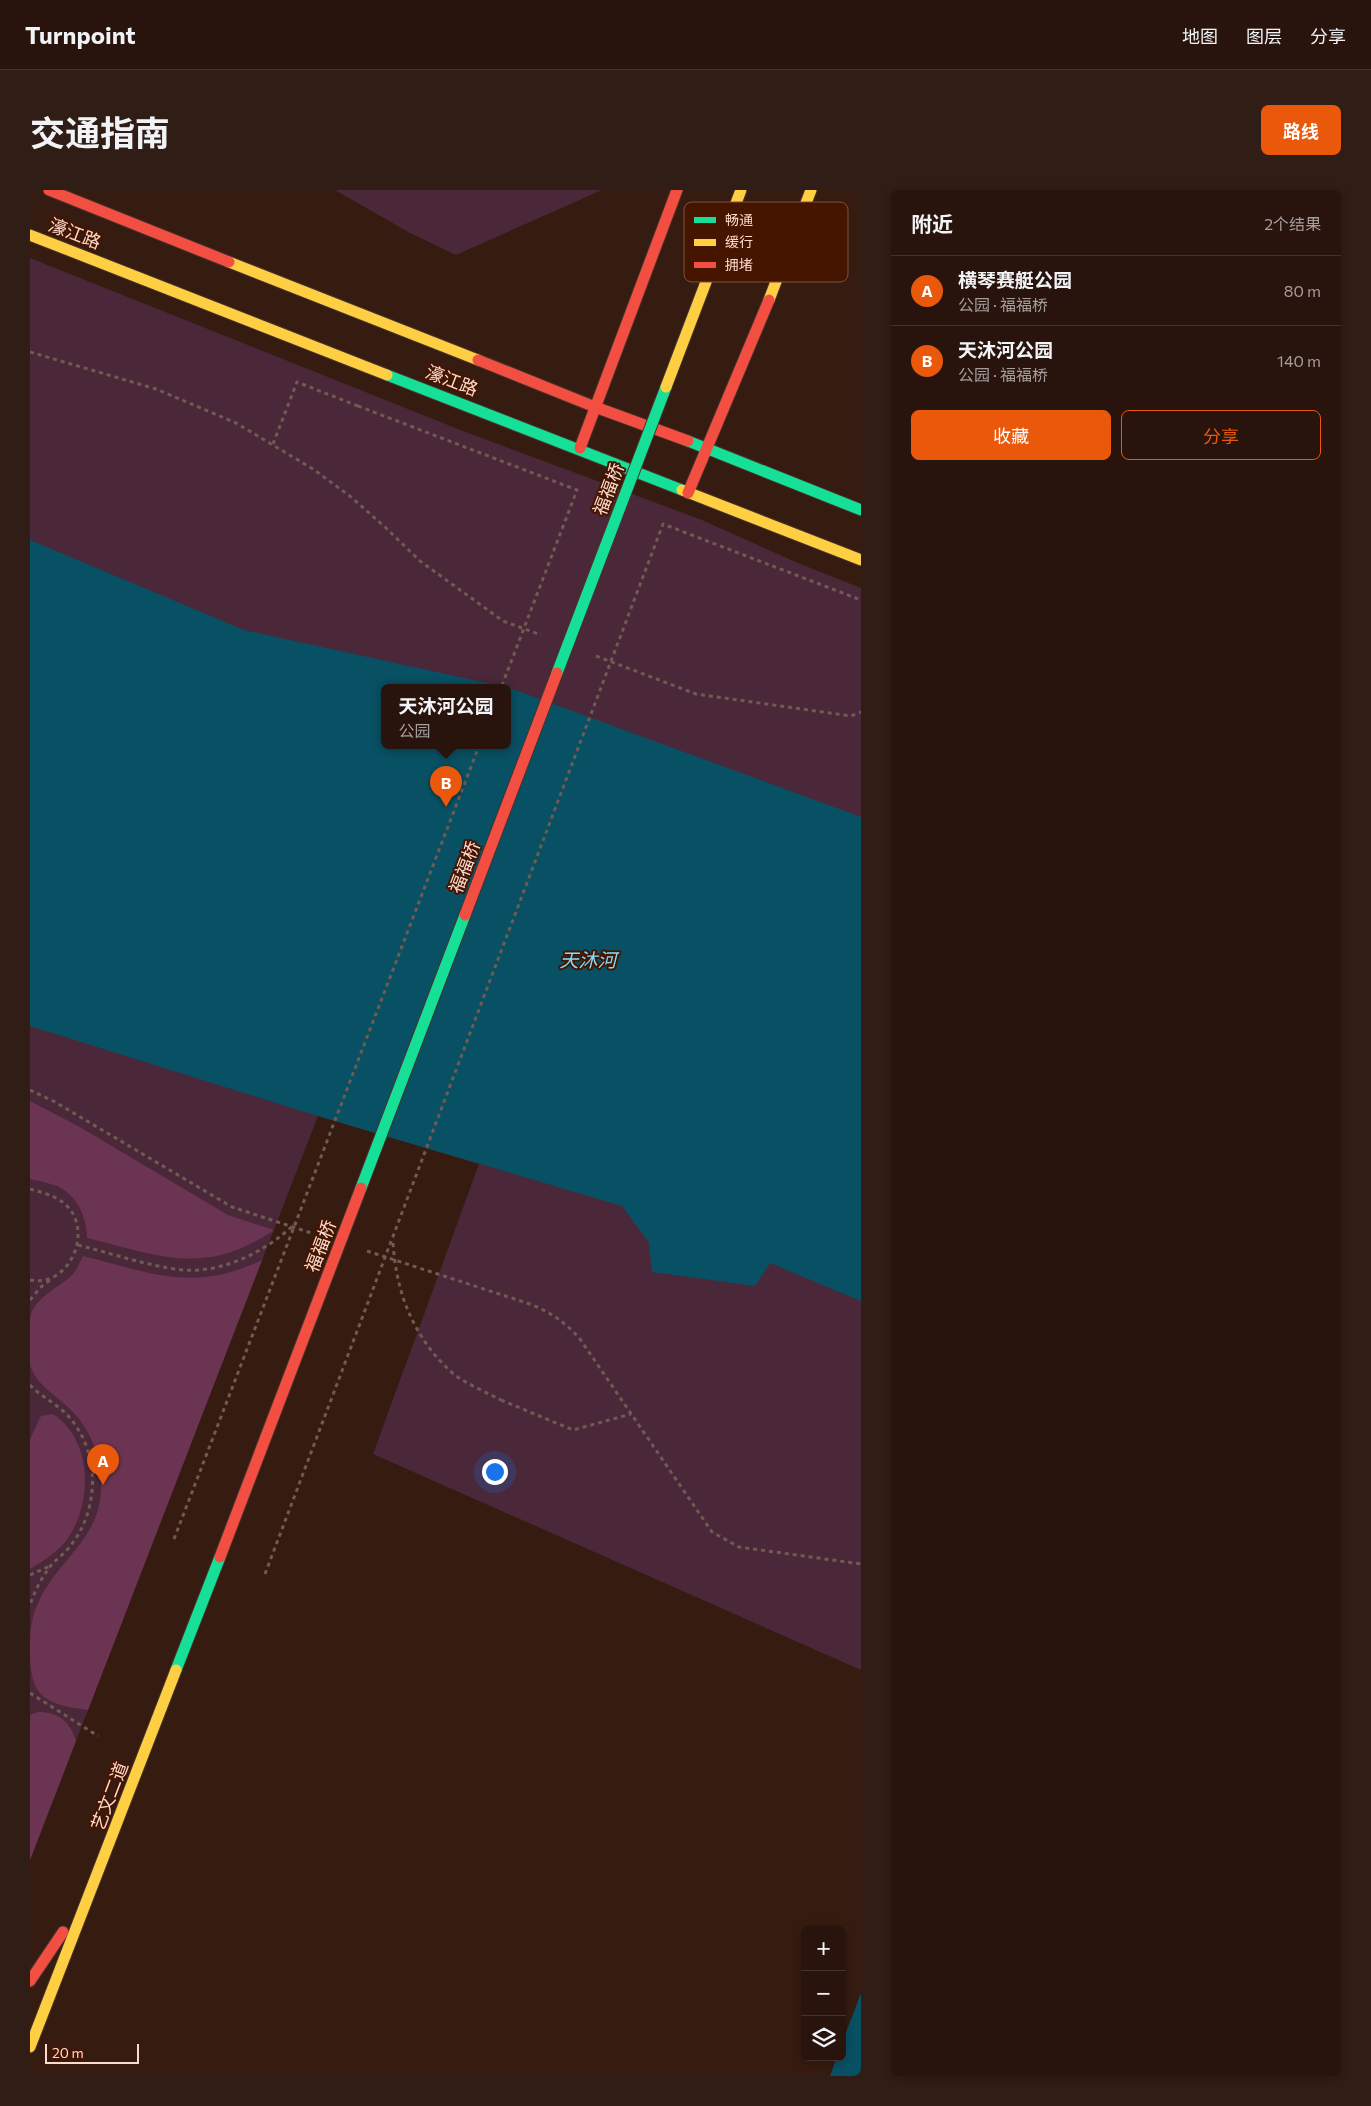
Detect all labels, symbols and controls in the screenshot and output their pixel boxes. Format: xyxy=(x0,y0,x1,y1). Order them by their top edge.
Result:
text: Turnpoint xyxy=(25,20,136,49)
text: 地图 xyxy=(1182,25,1218,47)
text: 图层 xyxy=(1246,25,1282,47)
text: 分享 xyxy=(1310,25,1346,47)
button: 路线 xyxy=(1261,105,1341,155)
text: 交通指南 xyxy=(30,110,170,153)
legend xyxy=(684,202,848,282)
text: 畅通 xyxy=(725,211,753,228)
text: 附近 xyxy=(911,211,953,236)
street label: 濠江路 xyxy=(46,213,104,253)
text: 2个结果 xyxy=(1264,214,1321,233)
text: 缓行 xyxy=(725,233,753,250)
text: 拥堵 xyxy=(725,256,753,273)
text: 横琴赛艇公园 xyxy=(958,268,1072,291)
text: A xyxy=(921,281,933,300)
text: 80 m xyxy=(1284,281,1321,300)
text: 公园 · 福福桥 xyxy=(958,295,1048,314)
text: 天沐河公园 xyxy=(958,338,1053,361)
text: B xyxy=(922,351,932,370)
text: 140 m xyxy=(1277,351,1321,370)
street label: 濠江路 xyxy=(423,360,481,400)
text: 公园 · 福福桥 xyxy=(958,365,1048,384)
button: 收藏 xyxy=(911,410,1111,460)
button: 分享 xyxy=(1121,410,1321,460)
street label: 福福桥 xyxy=(588,460,628,518)
popup xyxy=(381,684,511,749)
text: 天沐河公园 xyxy=(398,694,494,717)
text: 公园 xyxy=(398,721,431,740)
pin: B xyxy=(430,766,462,807)
street label: 福福桥 xyxy=(444,838,484,896)
water label: 天沐河 xyxy=(559,948,620,971)
street label: 福福桥 xyxy=(300,1217,340,1275)
pin: A xyxy=(87,1444,119,1485)
your location xyxy=(482,1459,508,1485)
street label: 艺文二道 xyxy=(86,1758,132,1834)
map controls xyxy=(801,1926,846,2061)
button: + xyxy=(801,1926,846,1971)
button: − xyxy=(801,1971,846,2016)
button: layers xyxy=(801,2016,846,2061)
scale bar xyxy=(45,2041,139,2064)
text: 20 m xyxy=(52,2044,84,2061)

